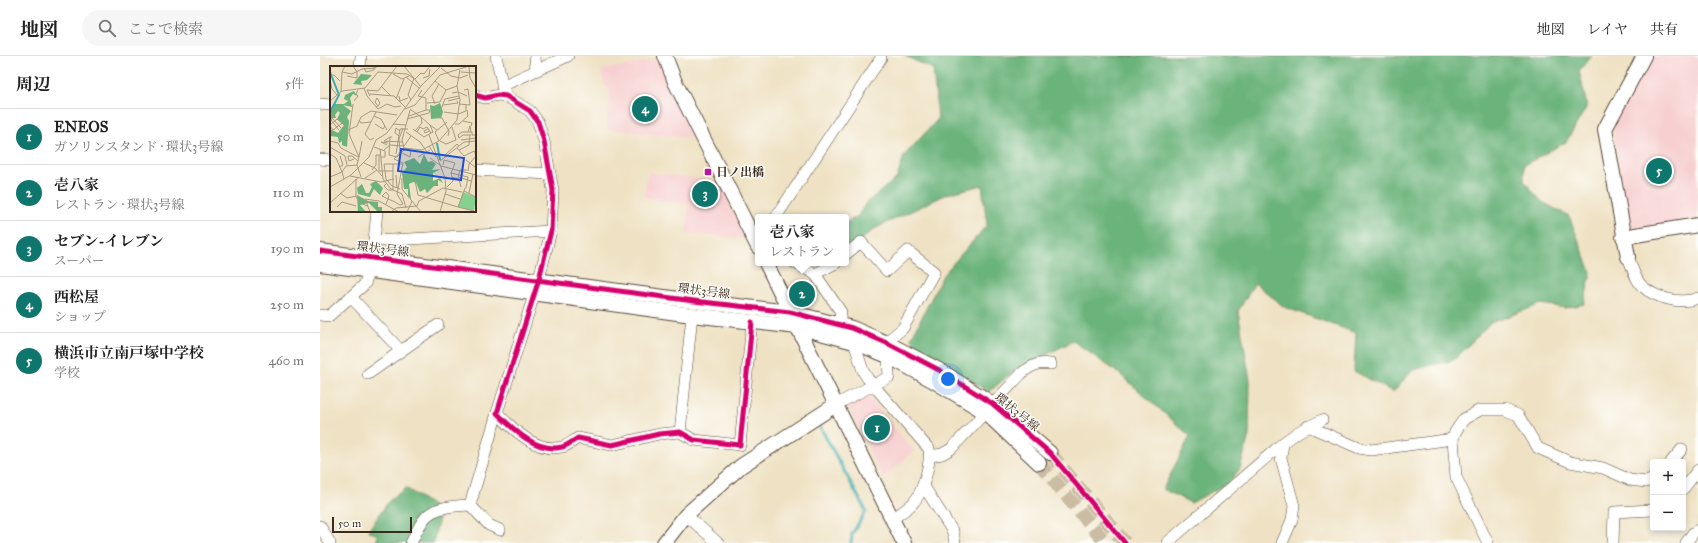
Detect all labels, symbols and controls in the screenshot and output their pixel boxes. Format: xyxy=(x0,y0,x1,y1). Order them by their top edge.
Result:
search box xyxy=(82,10,362,46)
icon: search xyxy=(96,17,118,39)
text: 地図 xyxy=(20,18,58,41)
text: ここで検索 xyxy=(128,20,203,38)
text: 地図 xyxy=(1537,21,1565,38)
text: レイヤ xyxy=(1587,21,1628,38)
text: 共有 xyxy=(1650,21,1678,38)
inset map xyxy=(330,66,476,212)
text: 周辺 xyxy=(16,74,50,95)
text: 5件 xyxy=(285,76,304,92)
pin: 4 xyxy=(632,94,658,124)
text: ENEOS xyxy=(54,118,108,136)
text: 1 xyxy=(26,129,32,145)
text: 50 m xyxy=(277,129,304,145)
text: ガソリンスタンド · 環状3号線 xyxy=(54,139,223,155)
pin: 5 xyxy=(1646,156,1672,186)
place label: 日ノ出橋 xyxy=(716,165,764,179)
marker: 日ノ出橋 xyxy=(703,167,713,177)
text: 壱八家 xyxy=(54,176,99,194)
pin: 3 xyxy=(692,179,718,209)
text: 2 xyxy=(26,185,32,201)
text: 110 m xyxy=(272,185,304,201)
text: レストラン · 環状3号線 xyxy=(54,197,184,213)
popup xyxy=(755,214,849,266)
text: 壱八家 xyxy=(770,223,815,241)
text: セブン-イレブン xyxy=(54,232,164,250)
street label: 環状3号線 xyxy=(356,239,410,259)
text: 3 xyxy=(26,241,32,257)
text: 190 m xyxy=(271,241,304,257)
text: レストラン xyxy=(770,244,834,260)
text: スーパー xyxy=(54,253,105,269)
pin: 2 xyxy=(789,279,815,309)
street label: 環状3号線 xyxy=(677,281,731,301)
text: 西松屋 xyxy=(54,288,99,306)
text: 4 xyxy=(25,297,33,313)
text: 250 m xyxy=(270,297,304,313)
text: ショップ xyxy=(54,309,106,325)
text: 横浜市立南戸塚中学校 xyxy=(54,344,204,362)
text: 5 xyxy=(26,353,32,369)
text: 460 m xyxy=(269,353,304,369)
text: 学校 xyxy=(54,365,80,381)
your location xyxy=(938,369,958,389)
street label: 環状3号線 xyxy=(992,390,1042,434)
pin: 1 xyxy=(864,413,890,443)
map controls xyxy=(1650,459,1686,531)
button: + xyxy=(1650,459,1686,495)
button: − xyxy=(1650,495,1686,531)
scale bar xyxy=(332,515,412,534)
text: 50 m xyxy=(338,517,361,530)

